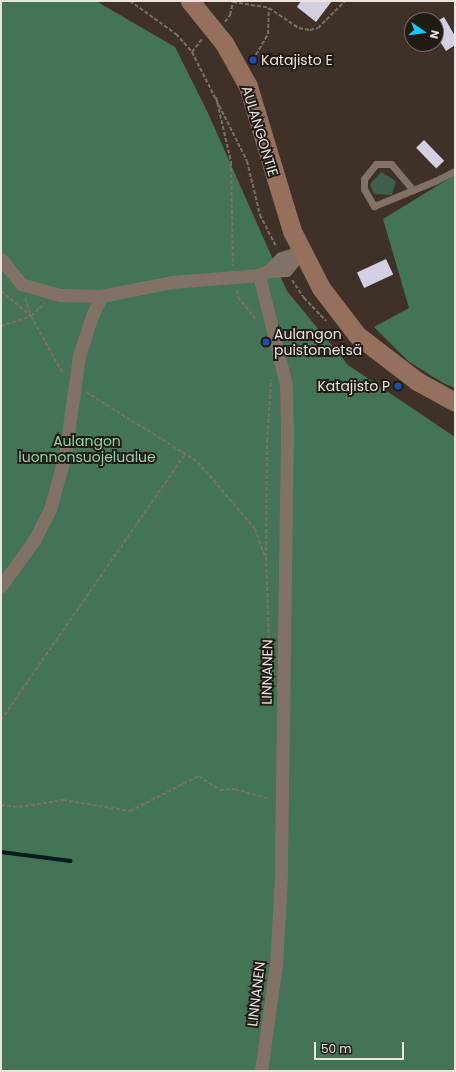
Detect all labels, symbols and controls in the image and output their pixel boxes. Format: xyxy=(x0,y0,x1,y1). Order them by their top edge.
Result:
north arrow xyxy=(404,12,444,52)
text: N xyxy=(426,29,443,40)
place label: Katajisto E xyxy=(261,52,333,68)
marker: Katajisto E xyxy=(248,55,258,65)
street label: AULANGONTIE xyxy=(238,84,282,178)
place label: Aulangon puistometsä xyxy=(274,326,362,358)
marker: Aulangon puistometsä xyxy=(261,337,271,347)
place label: Katajisto P xyxy=(317,378,390,394)
marker: Katajisto P xyxy=(393,381,403,391)
park label: Aulangon luonnonsuojelualue xyxy=(18,433,156,466)
street label: LINNANEN xyxy=(258,639,276,705)
street label: LINNANEN xyxy=(244,960,268,1028)
scale bar xyxy=(316,1034,406,1060)
text: 50 m xyxy=(321,1040,352,1057)

